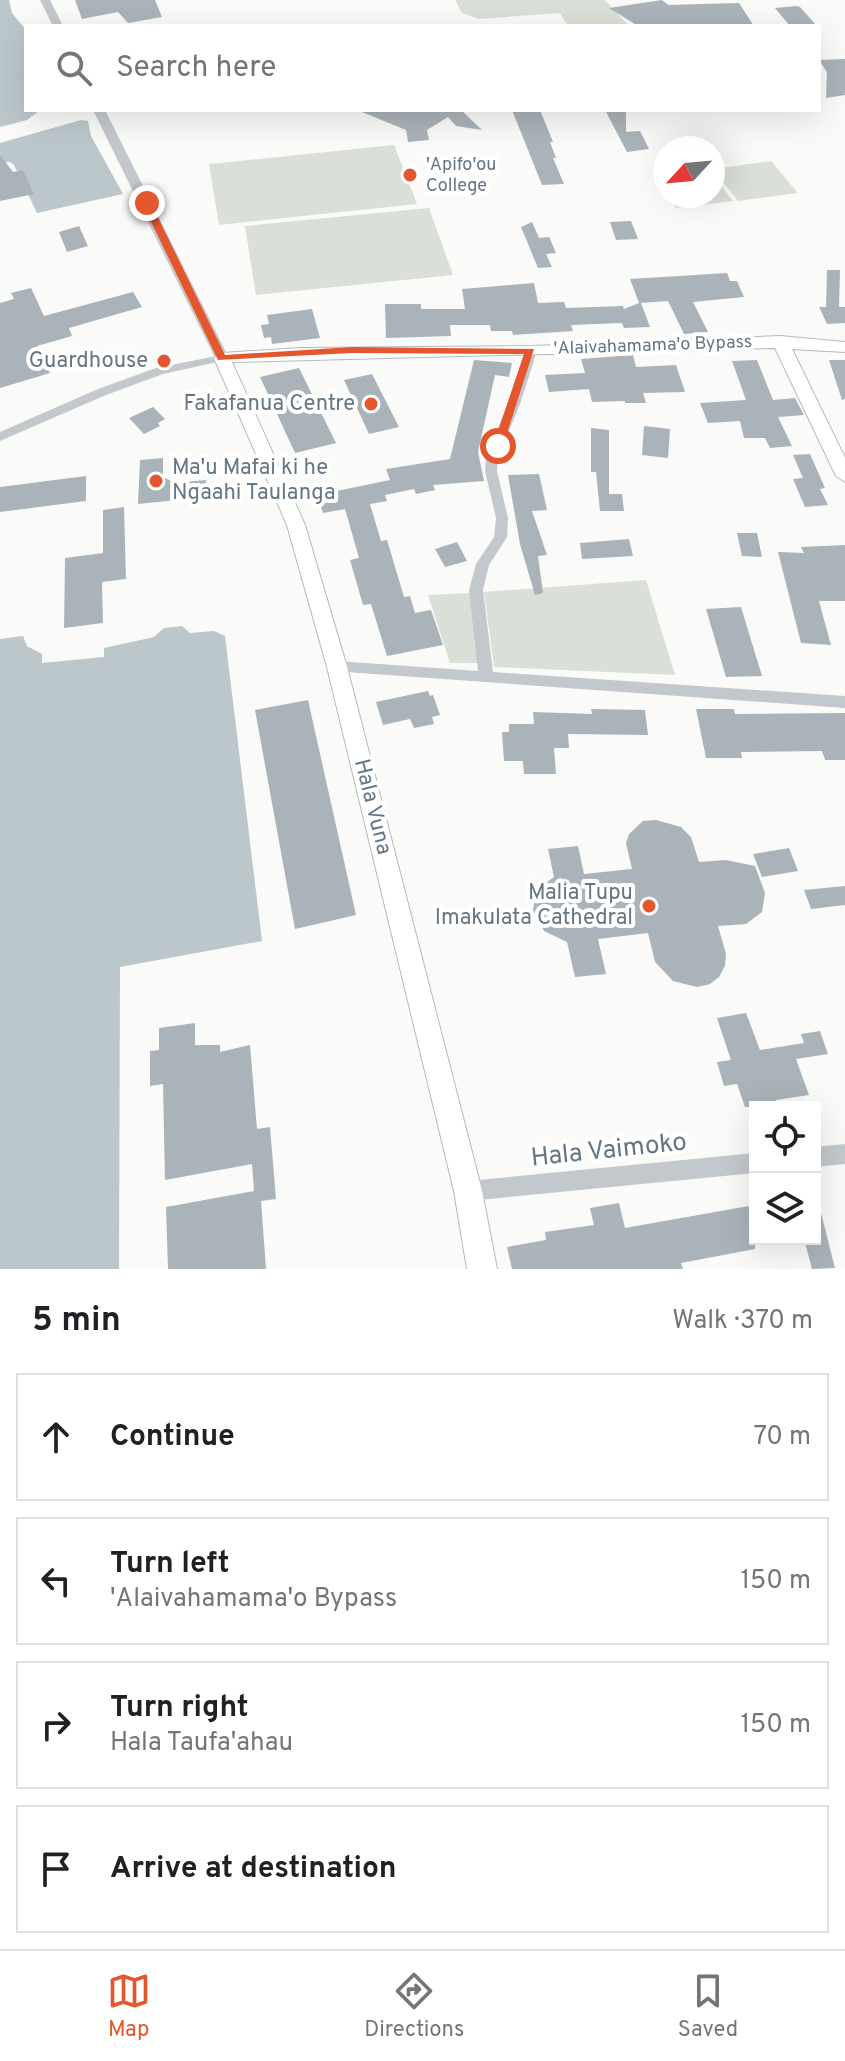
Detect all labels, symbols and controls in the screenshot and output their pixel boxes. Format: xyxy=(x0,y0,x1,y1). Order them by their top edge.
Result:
search box xyxy=(24,24,821,112)
icon: search xyxy=(52,46,96,90)
text: Search here xyxy=(116,50,276,87)
north arrow xyxy=(653,136,725,208)
place label: 'Apifo'ou College xyxy=(426,154,496,198)
marker: 'Apifo'ou College xyxy=(401,166,419,184)
route end xyxy=(129,185,165,221)
street label: 'Alaivahamama'o Bypass xyxy=(553,331,753,361)
place label: Guardhouse xyxy=(29,348,148,375)
marker: Guardhouse xyxy=(155,352,173,370)
place label: Fakafanua Centre xyxy=(184,391,355,418)
marker: Fakafanua Centre xyxy=(362,395,380,413)
route start xyxy=(480,428,516,464)
place label: Ma'u Mafai ki he Ngaahi Taulanga xyxy=(172,455,335,507)
marker: Ma'u Mafai ki he Ngaahi Taulanga xyxy=(147,472,165,490)
street label: Hala Vuna xyxy=(347,756,397,858)
place label: Malia Tupu Imakulata Cathedral xyxy=(435,880,633,932)
marker: Malia Tupu Imakulata Cathedral xyxy=(640,897,658,915)
map controls xyxy=(749,1101,821,1245)
button: locate xyxy=(749,1101,821,1173)
street label: Hala Vaimoko xyxy=(529,1126,689,1176)
button: layers xyxy=(749,1173,821,1245)
text: 5 min xyxy=(32,1300,121,1343)
text: Walk · 370 m xyxy=(672,1305,813,1338)
icon: ahead xyxy=(34,1415,78,1459)
text: Continue xyxy=(110,1419,235,1456)
text: 70 m xyxy=(753,1421,811,1454)
text: Turn left xyxy=(110,1546,230,1583)
icon: left xyxy=(34,1559,78,1603)
text: 150 m xyxy=(740,1565,811,1598)
text: 'Alaivahamama'o Bypass xyxy=(110,1583,397,1616)
text: Turn right xyxy=(110,1690,248,1727)
icon: right xyxy=(34,1703,78,1747)
text: 150 m xyxy=(740,1709,811,1742)
text: Hala Taufa'ahau xyxy=(110,1727,293,1760)
icon: arrive xyxy=(34,1847,78,1891)
text: Arrive at destination xyxy=(110,1851,396,1888)
tab: Map xyxy=(107,1969,151,2044)
tab: Directions xyxy=(364,1969,464,2044)
tab: Saved xyxy=(678,1969,738,2044)

